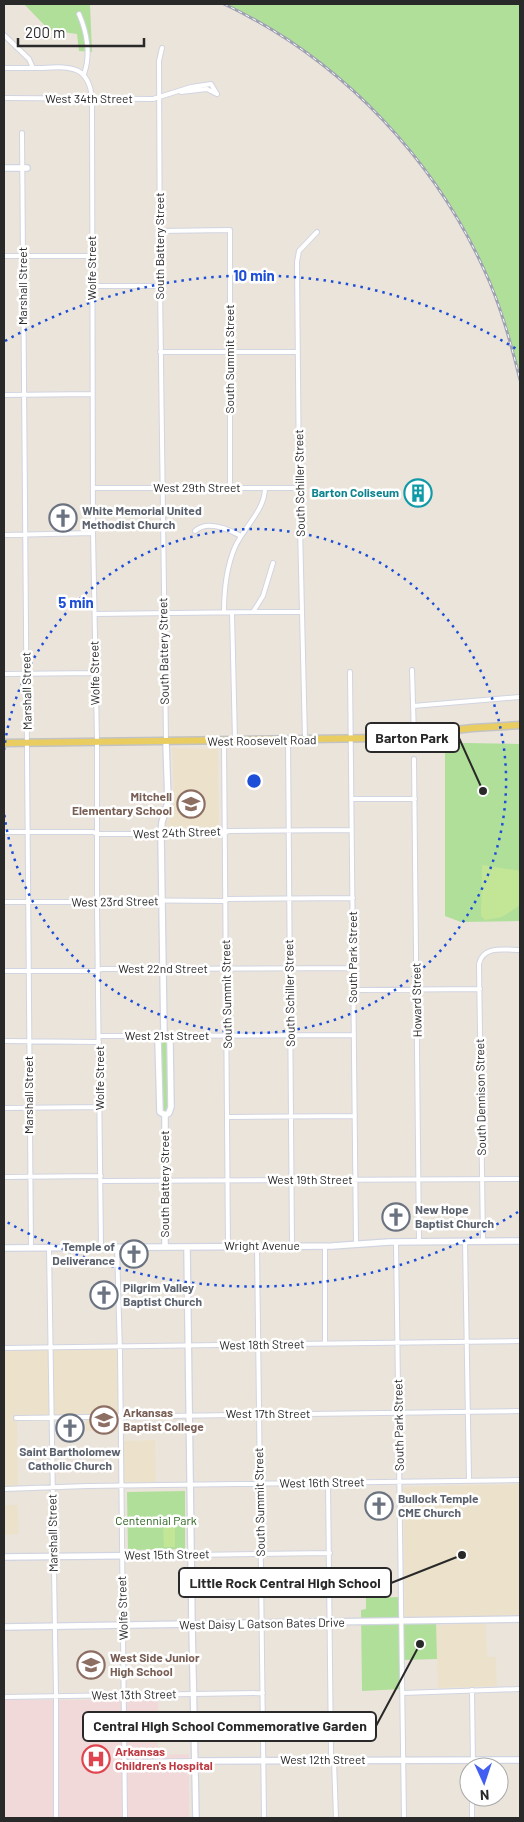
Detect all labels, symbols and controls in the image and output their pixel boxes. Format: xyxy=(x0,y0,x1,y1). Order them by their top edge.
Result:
scale bar xyxy=(18,15,144,47)
text: 200 m xyxy=(25,23,65,41)
street label: West 34th Street xyxy=(45,91,133,105)
street label: South Battery Street xyxy=(152,192,166,300)
street label: Wolfe Street xyxy=(84,236,98,300)
street label: Marshall Street xyxy=(15,247,29,325)
text: 10 min xyxy=(233,266,275,284)
street label: South Summit Street xyxy=(222,304,236,414)
street label: South Schiller Street xyxy=(291,429,307,537)
building icon: Barton Coliseum xyxy=(403,478,433,508)
street label: West 29th Street xyxy=(153,480,241,494)
place label: Barton Coliseum xyxy=(311,485,399,499)
church icon: White Memorial United Methodist Church xyxy=(48,503,78,533)
place label: White Memorial United Methodist Church xyxy=(82,503,202,531)
text: 5 min xyxy=(58,593,94,611)
street label: South Battery Street xyxy=(155,597,171,705)
street label: Wolfe Street xyxy=(86,641,102,705)
street label: Marshall Street xyxy=(18,652,34,730)
callout: Barton Park xyxy=(366,723,459,752)
text: Barton Park xyxy=(375,729,449,746)
street label: West Roosevelt Road xyxy=(207,732,317,748)
centre of rings xyxy=(245,772,263,790)
place label: Mitchell Elementary School xyxy=(72,789,172,817)
school or university icon: Mitchell Elementary School xyxy=(176,789,206,819)
street label: West 24th Street xyxy=(133,823,221,841)
street label: West 23rd Street xyxy=(71,893,159,909)
street label: South Park Street xyxy=(345,911,359,1003)
street label: South Summit Street xyxy=(218,939,234,1049)
street label: South Schiller Street xyxy=(281,939,297,1047)
street label: West 22nd Street xyxy=(118,961,208,975)
street label: Howard Street xyxy=(408,962,424,1038)
street label: West 21st Street xyxy=(125,1028,209,1042)
street label: South Dennison Street xyxy=(472,1038,488,1156)
street label: Wolfe Street xyxy=(92,1046,106,1110)
street label: Marshall Street xyxy=(21,1056,35,1134)
street label: South Battery Street xyxy=(157,1130,171,1238)
street label: West 19th Street xyxy=(267,1172,353,1186)
church icon: New Hope Baptist Church xyxy=(381,1202,411,1232)
place label: New Hope Baptist Church xyxy=(415,1202,494,1230)
street label: Wright Avenue xyxy=(224,1238,300,1252)
place label: Temple of Deliverance xyxy=(52,1239,115,1267)
church icon: Temple of Deliverance xyxy=(119,1239,149,1269)
church icon: Pilgrim Valley Baptist Church xyxy=(89,1280,119,1310)
place label: Pilgrim Valley Baptist Church xyxy=(123,1280,202,1308)
street label: West 18th Street xyxy=(219,1336,305,1352)
street label: South Park Street xyxy=(390,1379,406,1471)
school or university icon: Arkansas Baptist College xyxy=(89,1405,119,1435)
place label: Arkansas Baptist College xyxy=(123,1405,204,1433)
street label: West 17th Street xyxy=(226,1406,310,1420)
church icon: Saint Bartholomew Catholic Church xyxy=(55,1413,85,1443)
place label: Saint Bartholomew Catholic Church xyxy=(19,1444,121,1472)
street label: South Summit Street xyxy=(251,1447,267,1557)
street label: West 16th Street xyxy=(279,1474,365,1490)
church icon: Bullock Temple CME Church xyxy=(364,1491,394,1521)
place label: Bullock Temple CME Church xyxy=(398,1491,479,1519)
street label: Marshall Street xyxy=(44,1494,60,1572)
park label: Centennial Park xyxy=(115,1513,197,1527)
street label: West 15th Street xyxy=(124,1546,210,1562)
callout: Little Rock Central High School xyxy=(179,1568,391,1597)
text: Little Rock Central High School xyxy=(189,1574,381,1591)
street label: Wolfe Street xyxy=(114,1576,130,1641)
street label: West Daisy L Gatson Bates Drive xyxy=(179,1615,345,1631)
school or university icon: West Side Junior High School xyxy=(76,1650,106,1680)
place label: West Side Junior High School xyxy=(110,1650,200,1678)
street label: West 13th Street xyxy=(91,1686,177,1702)
callout: Central High School Commemorative Garden xyxy=(83,1712,376,1741)
text: Central High School Commemorative Garden xyxy=(93,1717,367,1734)
hospital icon: Arkansas Children's Hospital xyxy=(81,1744,111,1774)
place label: Arkansas Children's Hospital xyxy=(115,1744,213,1772)
street label: West 12th Street xyxy=(280,1752,366,1766)
north arrow xyxy=(459,1757,509,1807)
text: N xyxy=(480,1787,490,1804)

